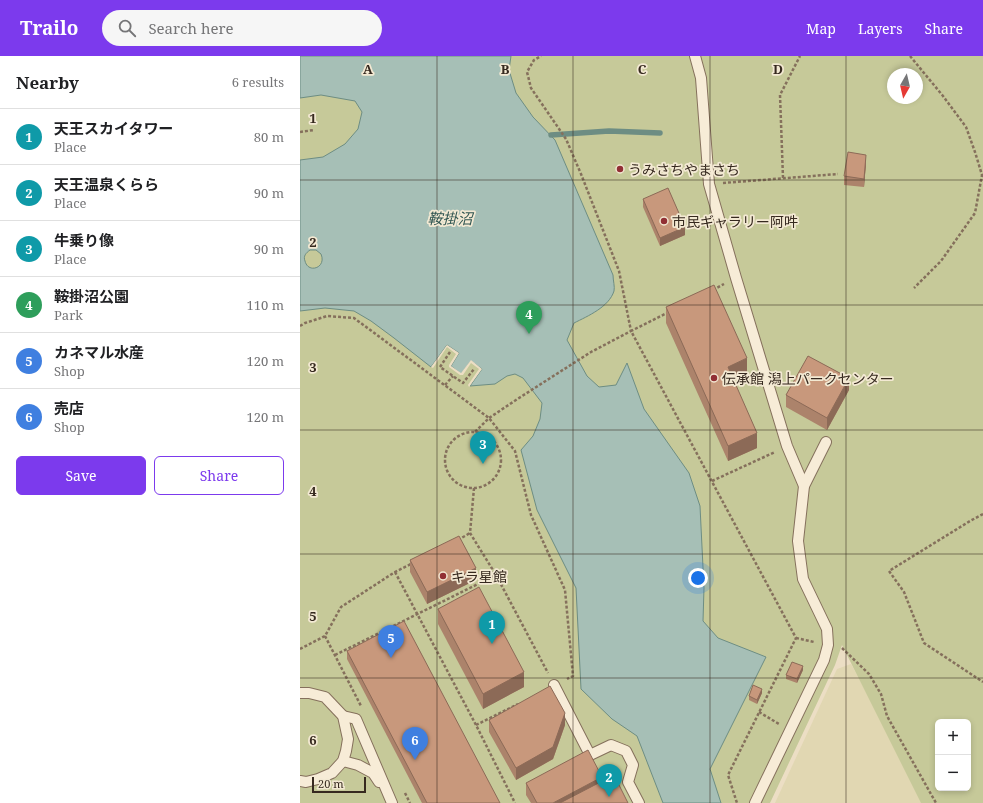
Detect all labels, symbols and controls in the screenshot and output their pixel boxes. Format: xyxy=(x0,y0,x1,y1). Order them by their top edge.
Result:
search box xyxy=(102,10,382,46)
text: Trailo xyxy=(20,15,78,41)
icon: search xyxy=(116,17,138,39)
text: Search here xyxy=(148,18,234,38)
text: Map xyxy=(806,19,836,38)
text: Layers xyxy=(858,19,903,38)
text: Share xyxy=(925,19,963,38)
text: A xyxy=(363,60,373,78)
text: B xyxy=(501,60,510,78)
text: C xyxy=(638,60,647,78)
text: D xyxy=(773,60,783,78)
north arrow xyxy=(887,68,923,104)
text: Nearby xyxy=(16,71,79,94)
text: 6 results xyxy=(232,73,284,91)
text: 1 xyxy=(309,109,317,127)
text: 天王スカイタワー xyxy=(54,118,173,138)
text: 1 xyxy=(25,128,33,146)
text: 80 m xyxy=(254,128,284,146)
text: Place xyxy=(54,138,87,156)
place label: うみさちやまさち xyxy=(628,160,740,179)
marker: うみさちやまさち xyxy=(615,164,625,174)
text: 天王温泉くらら xyxy=(54,174,159,194)
text: 2 xyxy=(25,184,33,202)
text: 90 m xyxy=(254,184,284,202)
text: Place xyxy=(54,194,87,212)
water label: 鞍掛沼 xyxy=(427,208,474,228)
place label: 市民ギャラリー阿吽 xyxy=(672,212,798,231)
marker: 市民ギャラリー阿吽 xyxy=(659,216,669,226)
text: 牛乗り像 xyxy=(54,230,114,250)
text: 2 xyxy=(309,233,317,251)
text: 3 xyxy=(25,240,33,258)
text: 90 m xyxy=(254,240,284,258)
text: Place xyxy=(54,250,87,268)
text: 鞍掛沼公園 xyxy=(54,286,129,306)
text: 4 xyxy=(25,296,33,314)
text: 110 m xyxy=(247,296,284,314)
pin: 4 xyxy=(516,301,542,334)
text: Park xyxy=(54,306,83,324)
text: カネマル水産 xyxy=(54,342,144,362)
text: 5 xyxy=(25,352,33,370)
text: 120 m xyxy=(247,352,284,370)
text: 3 xyxy=(309,358,317,376)
text: Shop xyxy=(54,362,85,380)
place label: 伝承館 潟上パークセンター xyxy=(722,369,894,388)
marker: 伝承館 潟上パークセンター xyxy=(709,373,719,383)
text: 売店 xyxy=(54,398,84,418)
text: 6 xyxy=(25,408,33,426)
text: 120 m xyxy=(247,408,284,426)
text: Shop xyxy=(54,418,85,436)
pin: 3 xyxy=(470,431,496,464)
button: Save xyxy=(16,456,146,495)
button: Share xyxy=(154,456,284,495)
text: 4 xyxy=(309,482,317,500)
place label: キラ星館 xyxy=(451,567,507,586)
your location xyxy=(688,568,708,588)
marker: キラ星館 xyxy=(438,571,448,581)
text: 5 xyxy=(309,607,317,625)
pin: 1 xyxy=(479,611,505,644)
pin: 5 xyxy=(378,625,404,658)
map controls xyxy=(935,719,971,791)
button: + xyxy=(935,719,971,755)
pin: 6 xyxy=(402,727,428,760)
text: 6 xyxy=(309,731,317,749)
button: − xyxy=(935,755,971,791)
pin: 2 xyxy=(596,764,622,797)
scale bar xyxy=(312,775,366,794)
text: 20 m xyxy=(318,776,344,791)

